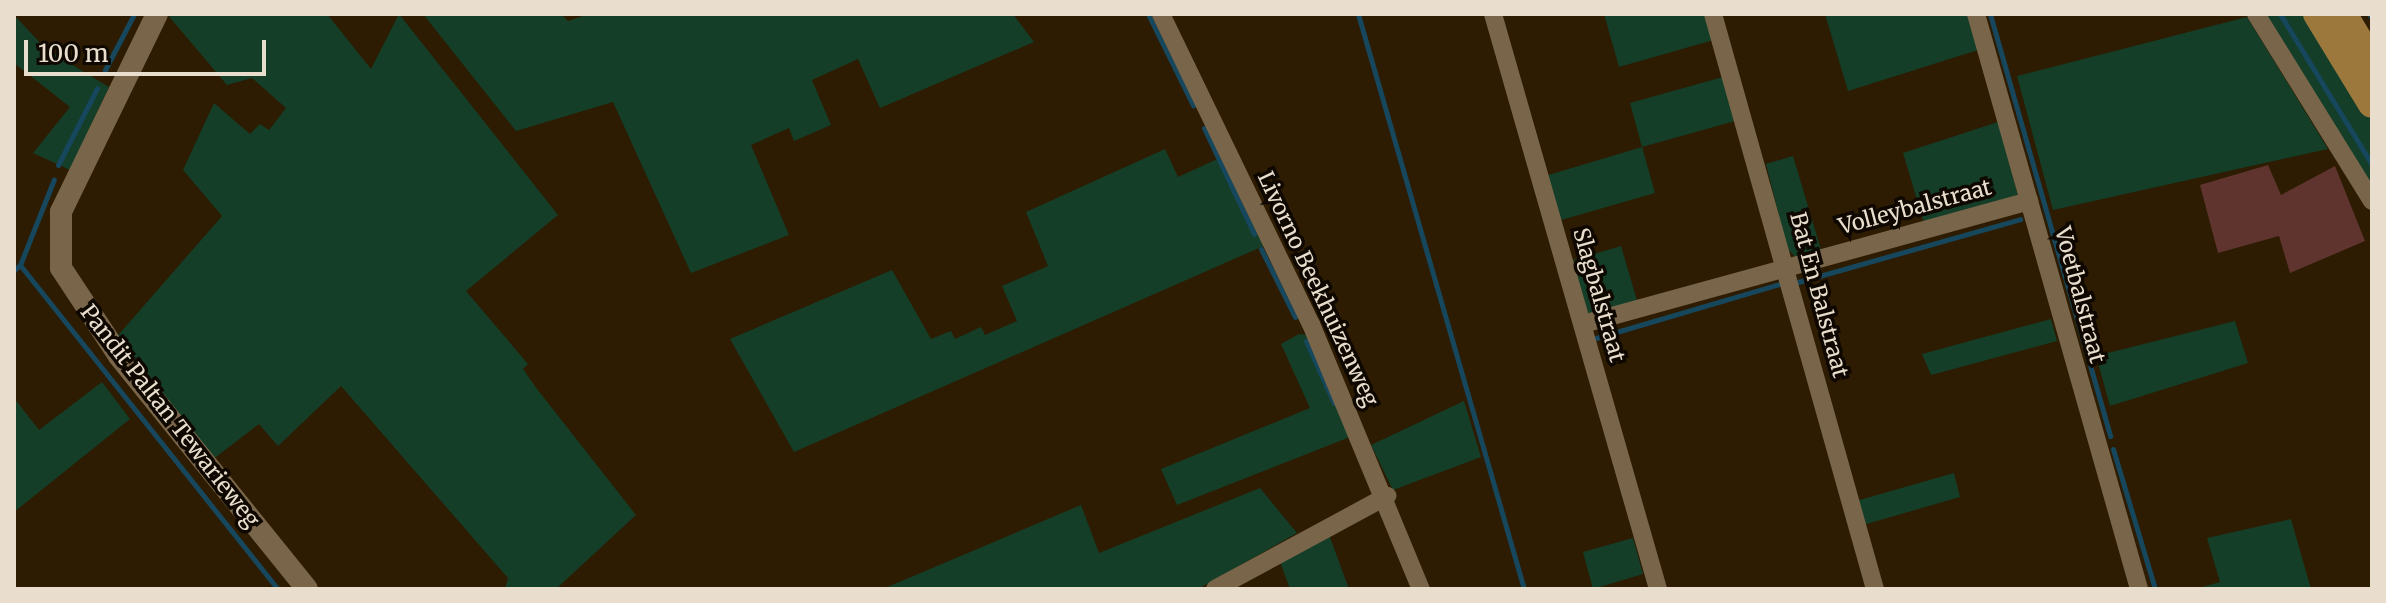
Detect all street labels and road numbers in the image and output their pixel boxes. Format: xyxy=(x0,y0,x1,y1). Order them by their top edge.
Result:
street label: Livorno Beekhuizenweg xyxy=(1252,167,1384,411)
street label: Volleybalstraat xyxy=(1836,174,1994,240)
street label: Bat En Balstraat xyxy=(1784,210,1854,380)
street label: Voetbalstraat xyxy=(2049,224,2111,366)
street label: Slagbalstraat xyxy=(1567,225,1631,365)
street label: Pandit Paltan Tewarieweg xyxy=(75,299,265,533)

